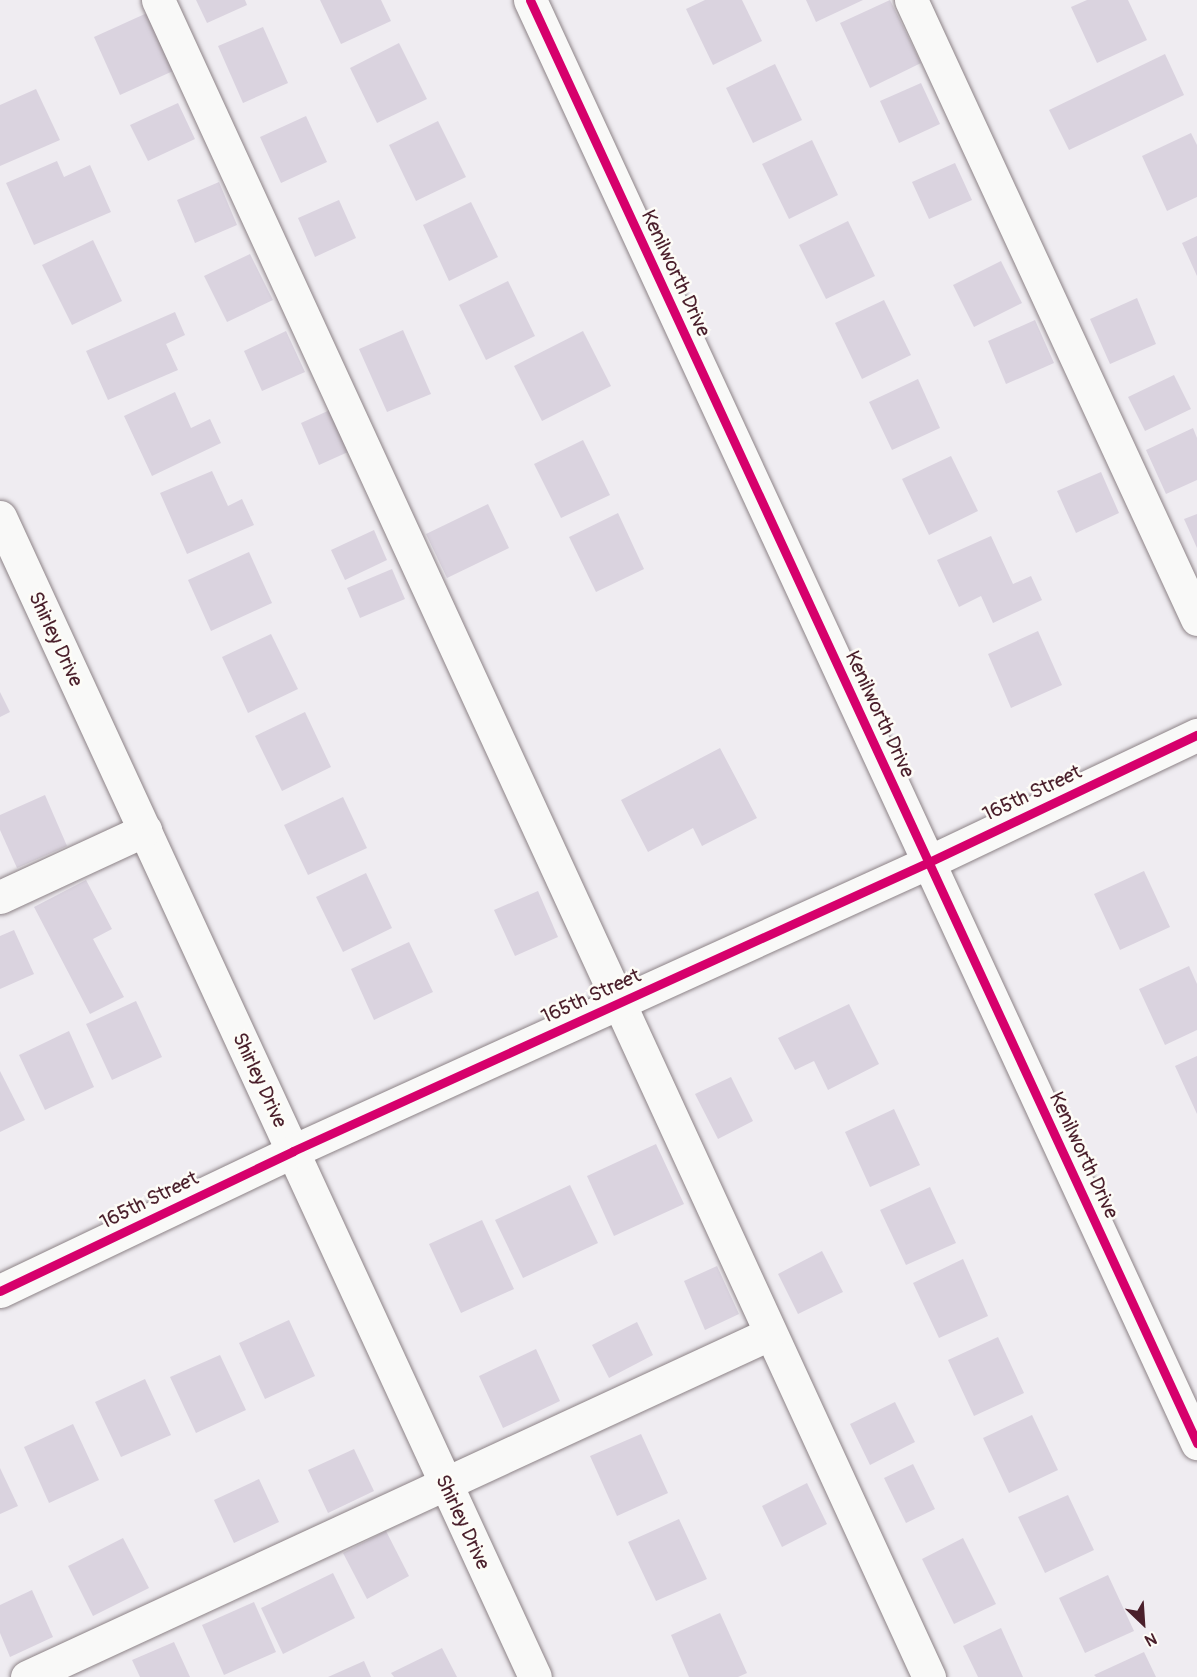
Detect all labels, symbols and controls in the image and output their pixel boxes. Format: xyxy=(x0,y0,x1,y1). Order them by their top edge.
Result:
street label: Kenilworth Drive xyxy=(636,206,716,340)
street label: Shirley Drive xyxy=(24,588,88,690)
street label: Kenilworth Drive xyxy=(840,647,920,781)
street label: 165th Street xyxy=(979,760,1085,826)
street label: 165th Street xyxy=(538,963,644,1029)
street label: Shirley Drive xyxy=(228,1029,292,1131)
street label: Kenilworth Drive xyxy=(1044,1088,1124,1222)
street label: 165th Street xyxy=(96,1166,202,1234)
street label: Shirley Drive xyxy=(431,1471,495,1573)
north arrow xyxy=(1113,1593,1173,1653)
text: N xyxy=(1141,1628,1160,1651)

